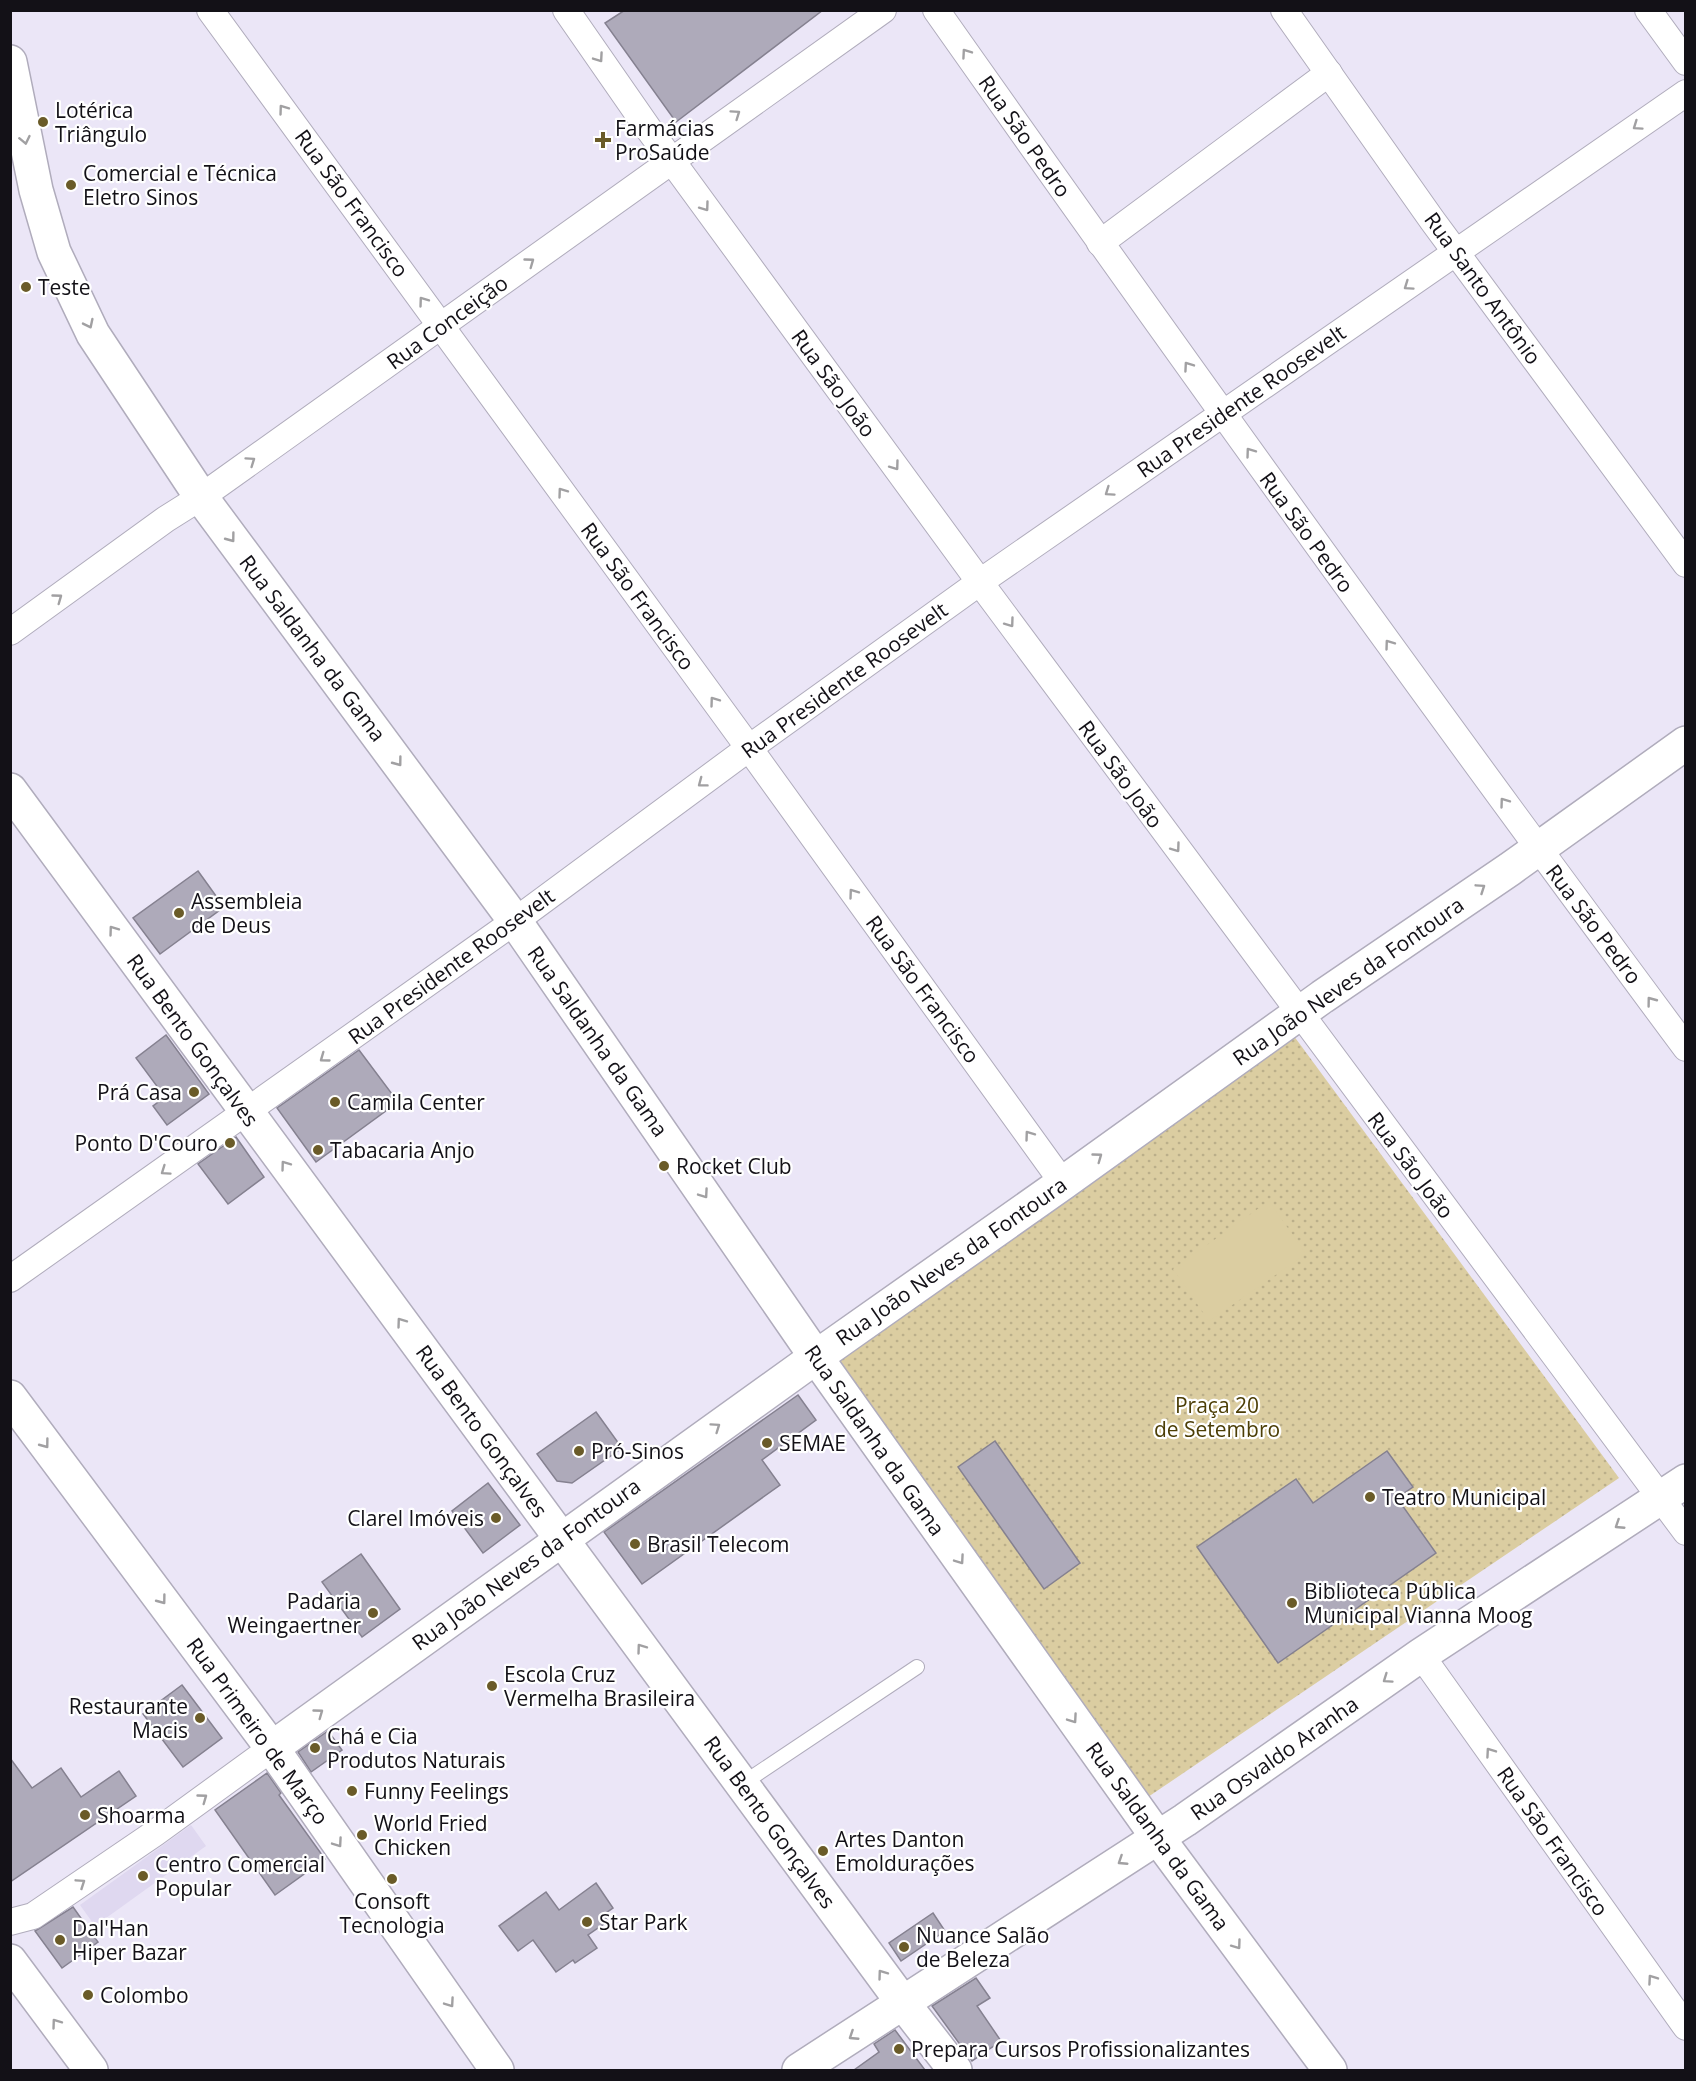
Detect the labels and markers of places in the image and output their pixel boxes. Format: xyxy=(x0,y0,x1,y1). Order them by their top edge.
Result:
place label: Lotérica Triângulo xyxy=(55,96,147,148)
place label: Farmácias ProSaúde xyxy=(615,114,714,166)
marker: Lotérica Triângulo xyxy=(36,115,50,129)
marker: Farmácias ProSaúde xyxy=(596,133,610,147)
place label: Comercial e Técnica Eletro Sinos xyxy=(83,159,277,211)
marker: Comercial e Técnica Eletro Sinos xyxy=(64,178,78,192)
place label: Teste xyxy=(38,273,91,301)
marker: Teste xyxy=(19,280,33,294)
place label: Assembleia de Deus xyxy=(191,887,302,939)
marker: Assembleia de Deus xyxy=(172,906,186,920)
place label: Prá Casa xyxy=(97,1078,182,1106)
marker: Prá Casa xyxy=(187,1085,201,1099)
place label: Camila Center xyxy=(347,1088,485,1116)
marker: Camila Center xyxy=(328,1095,342,1109)
place label: Ponto D'Couro xyxy=(74,1129,218,1157)
marker: Ponto D'Couro xyxy=(223,1136,237,1150)
place label: Tabacaria Anjo xyxy=(330,1136,475,1164)
marker: Tabacaria Anjo xyxy=(311,1143,325,1157)
place label: Rocket Club xyxy=(676,1152,792,1180)
marker: Rocket Club xyxy=(657,1159,671,1173)
place label: SEMAE xyxy=(779,1429,846,1457)
marker: SEMAE xyxy=(760,1436,774,1450)
place label: Pró-Sinos xyxy=(591,1437,684,1465)
marker: Pró-Sinos xyxy=(572,1444,586,1458)
place label: Teatro Municipal xyxy=(1382,1483,1546,1511)
marker: Teatro Municipal xyxy=(1363,1490,1377,1504)
place label: Clarel Imóveis xyxy=(347,1504,484,1532)
marker: Clarel Imóveis xyxy=(489,1511,503,1525)
place label: Brasil Telecom xyxy=(647,1530,789,1558)
marker: Brasil Telecom xyxy=(628,1537,642,1551)
place label: Biblioteca Pública Municipal Vianna Moog xyxy=(1304,1577,1533,1629)
place label: Padaria Weingaertner xyxy=(227,1587,361,1639)
marker: Biblioteca Pública Municipal Vianna Moog xyxy=(1285,1596,1299,1610)
marker: Padaria Weingaertner xyxy=(366,1606,380,1620)
place label: Escola Cruz Vermelha Brasileira xyxy=(504,1660,695,1712)
marker: Escola Cruz Vermelha Brasileira xyxy=(485,1679,499,1693)
place label: Restaurante Macis xyxy=(69,1692,188,1744)
marker: Restaurante Macis xyxy=(193,1711,207,1725)
place label: Chá e Cia Produtos Naturais xyxy=(327,1722,506,1774)
marker: Chá e Cia Produtos Naturais xyxy=(308,1741,322,1755)
place label: Funny Feelings xyxy=(364,1777,509,1805)
marker: Funny Feelings xyxy=(345,1784,359,1798)
place label: Shoarma xyxy=(97,1801,185,1829)
marker: Shoarma xyxy=(78,1808,92,1822)
place label: World Fried Chicken xyxy=(374,1809,488,1861)
place label: Artes Danton Emoldurações xyxy=(835,1825,975,1877)
marker: World Fried Chicken xyxy=(355,1828,369,1842)
marker: Artes Danton Emoldurações xyxy=(816,1844,830,1858)
place label: Centro Comercial Popular xyxy=(155,1850,325,1902)
marker: Centro Comercial Popular xyxy=(136,1869,150,1883)
marker: Consoft Tecnologia xyxy=(385,1872,399,1886)
place label: Consoft Tecnologia xyxy=(339,1887,445,1939)
place label: Star Park xyxy=(599,1908,688,1936)
place label: Dal'Han Hiper Bazar xyxy=(72,1914,187,1966)
marker: Star Park xyxy=(580,1915,594,1929)
place label: Nuance Salão de Beleza xyxy=(916,1921,1049,1973)
marker: Dal'Han Hiper Bazar xyxy=(53,1933,67,1947)
marker: Nuance Salão de Beleza xyxy=(897,1940,911,1954)
place label: Colombo xyxy=(100,1981,189,2009)
marker: Colombo xyxy=(81,1988,95,2002)
place label: Prepara Cursos Profissionalizantes xyxy=(911,2035,1250,2063)
marker: Prepara Cursos Profissionalizantes xyxy=(892,2042,906,2056)

